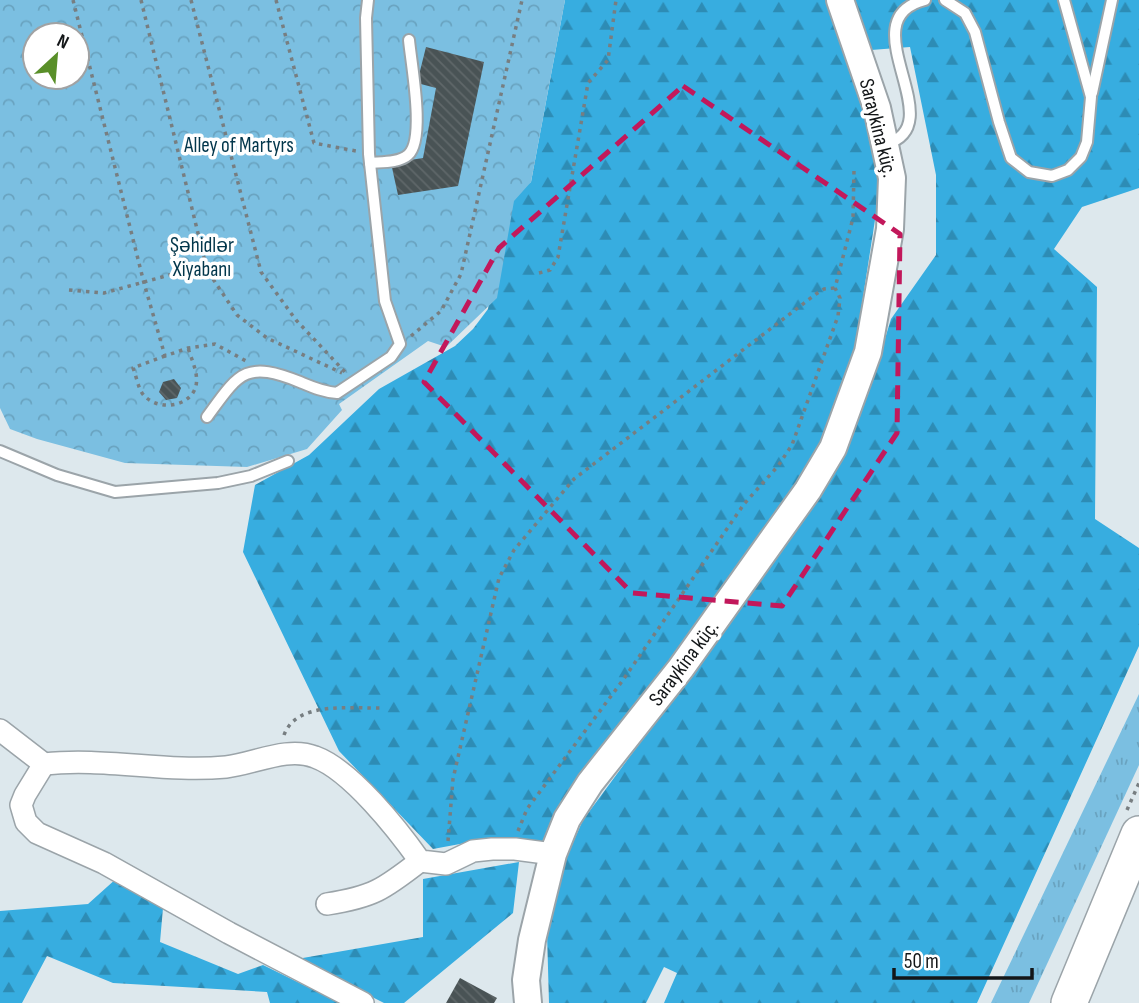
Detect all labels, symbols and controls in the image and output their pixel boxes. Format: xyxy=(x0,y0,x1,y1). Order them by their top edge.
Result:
north arrow xyxy=(21,21,91,91)
text: N xyxy=(53,30,72,55)
street label: Saraykina küç. xyxy=(854,76,902,180)
park label: Alley of Martyrs xyxy=(183,133,294,158)
park label: Şəhidlər Xiyabanı xyxy=(170,233,234,282)
street label: Saraykina küç. xyxy=(644,615,724,711)
scale bar xyxy=(894,936,1032,980)
text: 50 m xyxy=(904,949,939,974)

